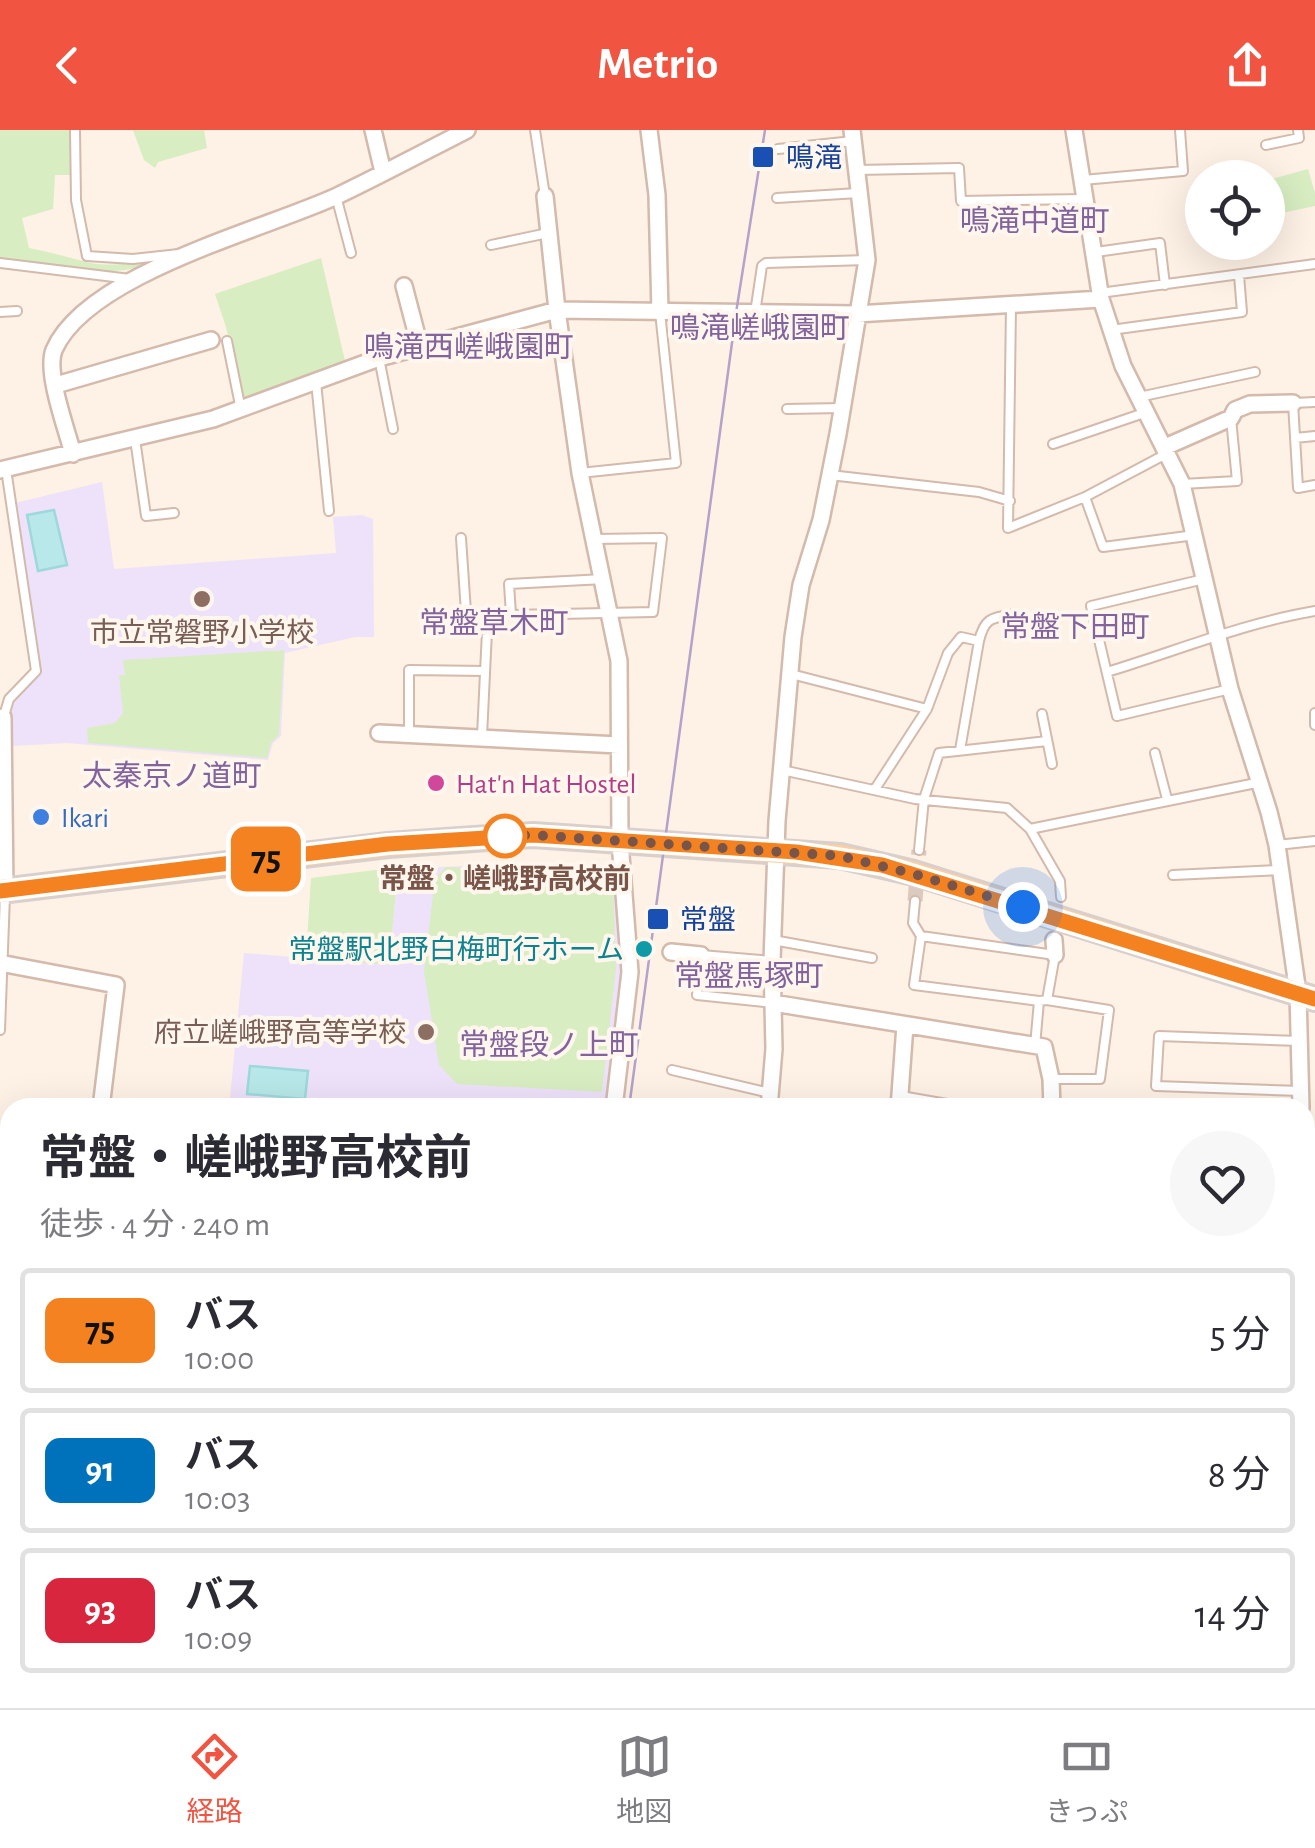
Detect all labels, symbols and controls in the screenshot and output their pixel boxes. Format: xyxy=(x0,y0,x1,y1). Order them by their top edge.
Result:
icon: back xyxy=(40,38,95,93)
icon: share xyxy=(1220,38,1275,93)
text: Metrio xyxy=(597,42,718,87)
place label: 鳴滝 xyxy=(786,143,842,173)
marker: 鳴滝 xyxy=(750,144,776,170)
map controls xyxy=(1185,160,1285,260)
button: locate xyxy=(1185,160,1285,260)
district label: 鳴滝中道町 xyxy=(960,205,1110,237)
district label: 鳴滝嵯峨園町 xyxy=(670,312,850,344)
district label: 鳴滝西嵯峨園町 xyxy=(364,331,574,363)
marker: 市立常磐野小学校 xyxy=(191,588,213,610)
district label: 常盤草木町 xyxy=(419,607,569,639)
district label: 常盤下田町 xyxy=(1000,611,1150,643)
place label: 市立常磐野小学校 xyxy=(90,618,314,648)
district label: 太秦京ノ道町 xyxy=(82,760,262,792)
place label: Hat'n Hat Hostel xyxy=(456,771,636,799)
marker: Hat'n Hat Hostel xyxy=(425,772,447,794)
place label: Ikari xyxy=(61,805,109,833)
marker: Ikari xyxy=(30,806,52,828)
marker: 常盤・嵯峨野高校前 xyxy=(484,815,526,857)
line badge: 75 xyxy=(221,826,311,892)
text: 75 xyxy=(251,842,281,877)
place label: 常盤・嵯峨野高校前 xyxy=(379,863,631,894)
your location xyxy=(998,882,1048,932)
place label: 常盤 xyxy=(680,905,736,935)
marker: 常盤 xyxy=(645,906,671,932)
place label: 常盤駅北野白梅町行ホーム xyxy=(289,935,624,965)
marker: 常盤駅北野白梅町行ホーム xyxy=(633,938,655,960)
district label: 常盤馬塚町 xyxy=(674,960,824,992)
place label: 府立嵯峨野高等学校 xyxy=(154,1018,406,1048)
marker: 府立嵯峨野高等学校 xyxy=(415,1021,437,1043)
district label: 常盤段ノ上町 xyxy=(459,1029,639,1061)
button: heart xyxy=(1170,1131,1275,1236)
text: 常盤・嵯峨野高校前 xyxy=(40,1136,472,1184)
text: 徒歩 · 4 分 · 240 m xyxy=(40,1209,270,1241)
text: バス xyxy=(185,1298,261,1336)
text: 75 xyxy=(85,1313,115,1348)
text: 5 分 xyxy=(1210,1317,1270,1355)
text: 10:00 xyxy=(185,1343,254,1375)
text: バス xyxy=(185,1438,261,1476)
text: 91 xyxy=(85,1453,115,1488)
text: 8 分 xyxy=(1208,1457,1270,1495)
text: 10:03 xyxy=(185,1483,250,1515)
text: バス xyxy=(185,1578,261,1616)
text: 93 xyxy=(84,1593,116,1628)
text: 14 分 xyxy=(1194,1597,1270,1635)
text: 10:09 xyxy=(185,1623,252,1655)
tab: 経路 xyxy=(187,1729,243,1830)
tab: 地図 xyxy=(616,1729,672,1830)
tab: きっぷ xyxy=(1045,1729,1128,1830)

